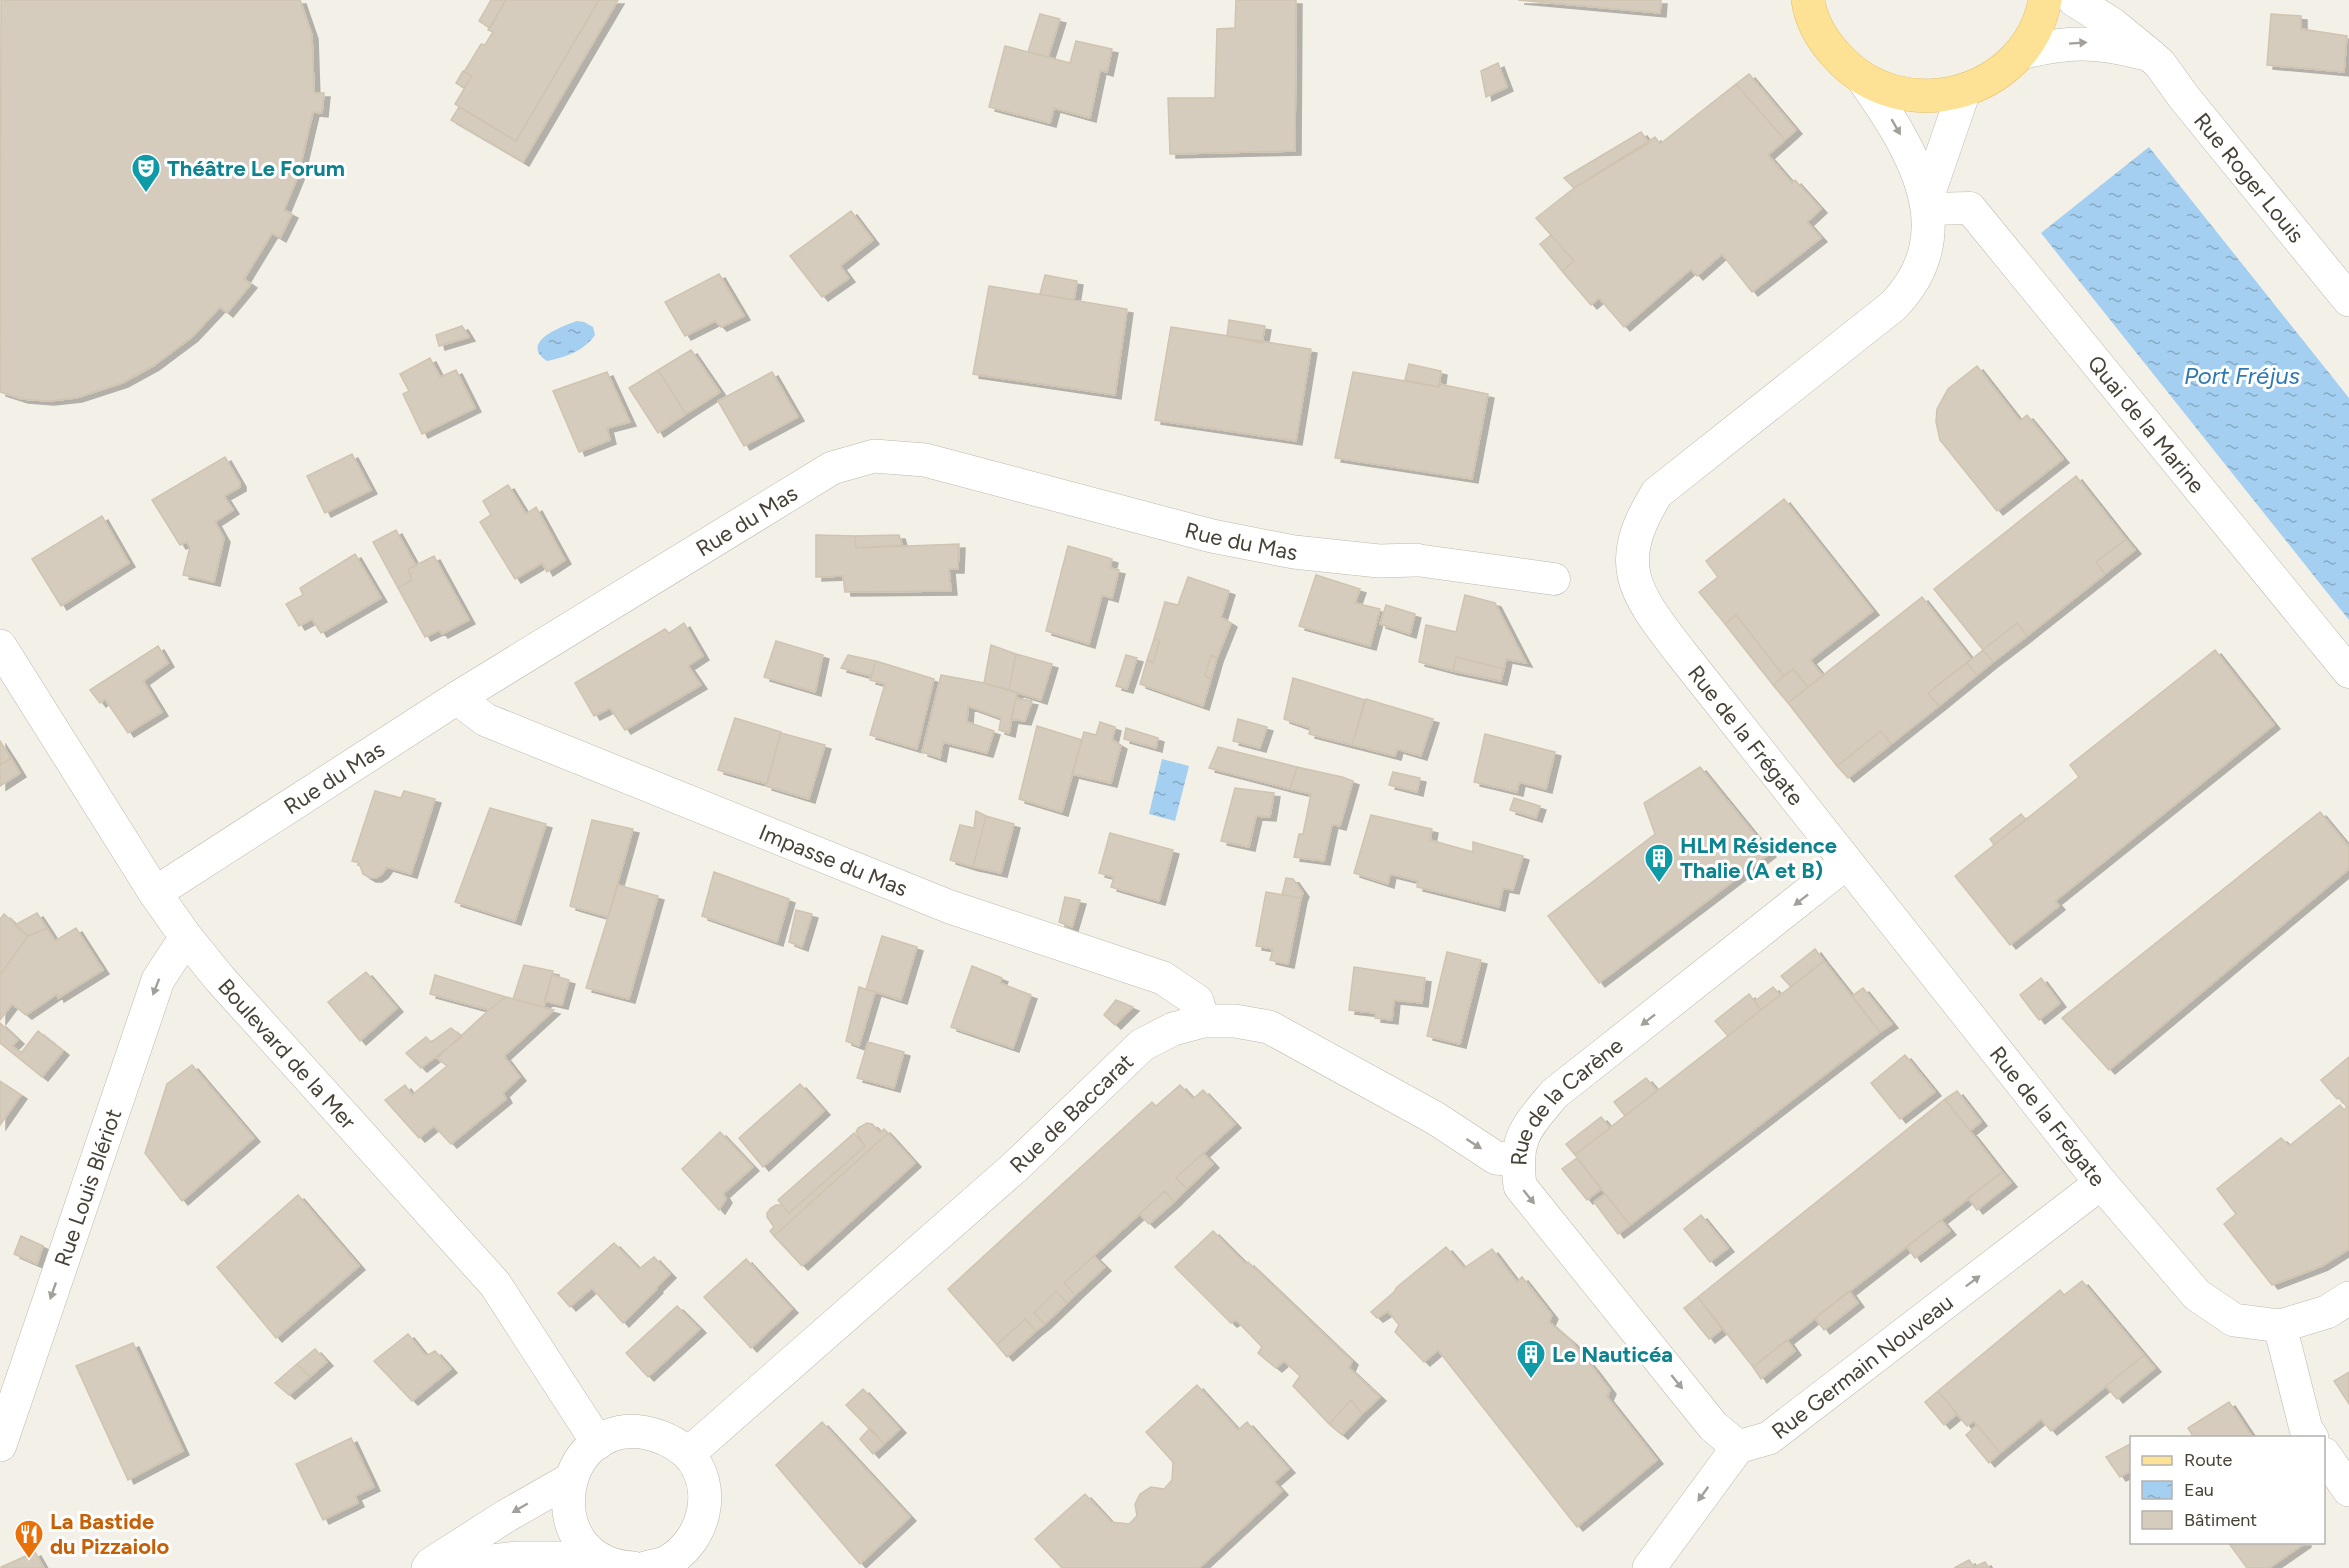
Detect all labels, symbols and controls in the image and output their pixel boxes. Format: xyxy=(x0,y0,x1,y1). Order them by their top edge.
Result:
one-way arrow xyxy=(2069,39,2088,48)
street label: Rue Roger Louis xyxy=(2188,107,2310,248)
one-way arrow xyxy=(1891,119,1901,136)
theatre icon: Théâtre Le Forum xyxy=(130,152,162,194)
place label: Théâtre Le Forum xyxy=(167,155,345,182)
street label: Quai de la Marine xyxy=(2082,350,2211,498)
water label: Port Fréjus xyxy=(2184,361,2300,390)
street label: Rue du Mas xyxy=(691,479,802,562)
street label: Rue du Mas xyxy=(1182,516,1300,566)
street label: Rue de la Frégate xyxy=(1682,660,1810,811)
street label: Rue du Mas xyxy=(279,735,389,820)
street label: Impasse du Mas xyxy=(755,818,912,902)
place label: HLM Résidence Thalie (A et B) xyxy=(1680,832,1837,884)
building icon: HLM Résidence Thalie (A et B) xyxy=(1643,842,1675,884)
one-way arrow xyxy=(1793,894,1809,907)
street label: Boulevard de la Mer xyxy=(213,973,362,1135)
one-way arrow xyxy=(151,978,161,996)
one-way arrow xyxy=(1640,1014,1655,1026)
street label: Rue de la Carène xyxy=(1505,1031,1628,1166)
street label: Rue de la Frégate xyxy=(1984,1041,2112,1191)
street label: Rue de Baccarat xyxy=(1004,1048,1138,1178)
street label: Rue Louis Blériot xyxy=(48,1105,127,1270)
one-way arrow xyxy=(1466,1138,1482,1149)
one-way arrow xyxy=(1523,1189,1536,1205)
one-way arrow xyxy=(1965,1275,1981,1288)
one-way arrow xyxy=(48,1282,57,1300)
street label: Rue Germain Nouveau xyxy=(1766,1288,1958,1445)
building icon: Le Nauticéa xyxy=(1515,1338,1547,1380)
place label: Le Nauticéa xyxy=(1552,1341,1673,1368)
one-way arrow xyxy=(1671,1374,1684,1390)
legend xyxy=(2130,1436,2325,1544)
text: Route xyxy=(2184,1449,2233,1471)
text: Eau xyxy=(2184,1479,2214,1501)
one-way arrow xyxy=(1697,1485,1709,1501)
one-way arrow xyxy=(512,1503,528,1514)
place label: La Bastide du Pizzaiolo xyxy=(50,1508,170,1560)
text: Bâtiment xyxy=(2184,1509,2257,1531)
restaurant icon: La Bastide du Pizzaiolo xyxy=(13,1518,45,1560)

